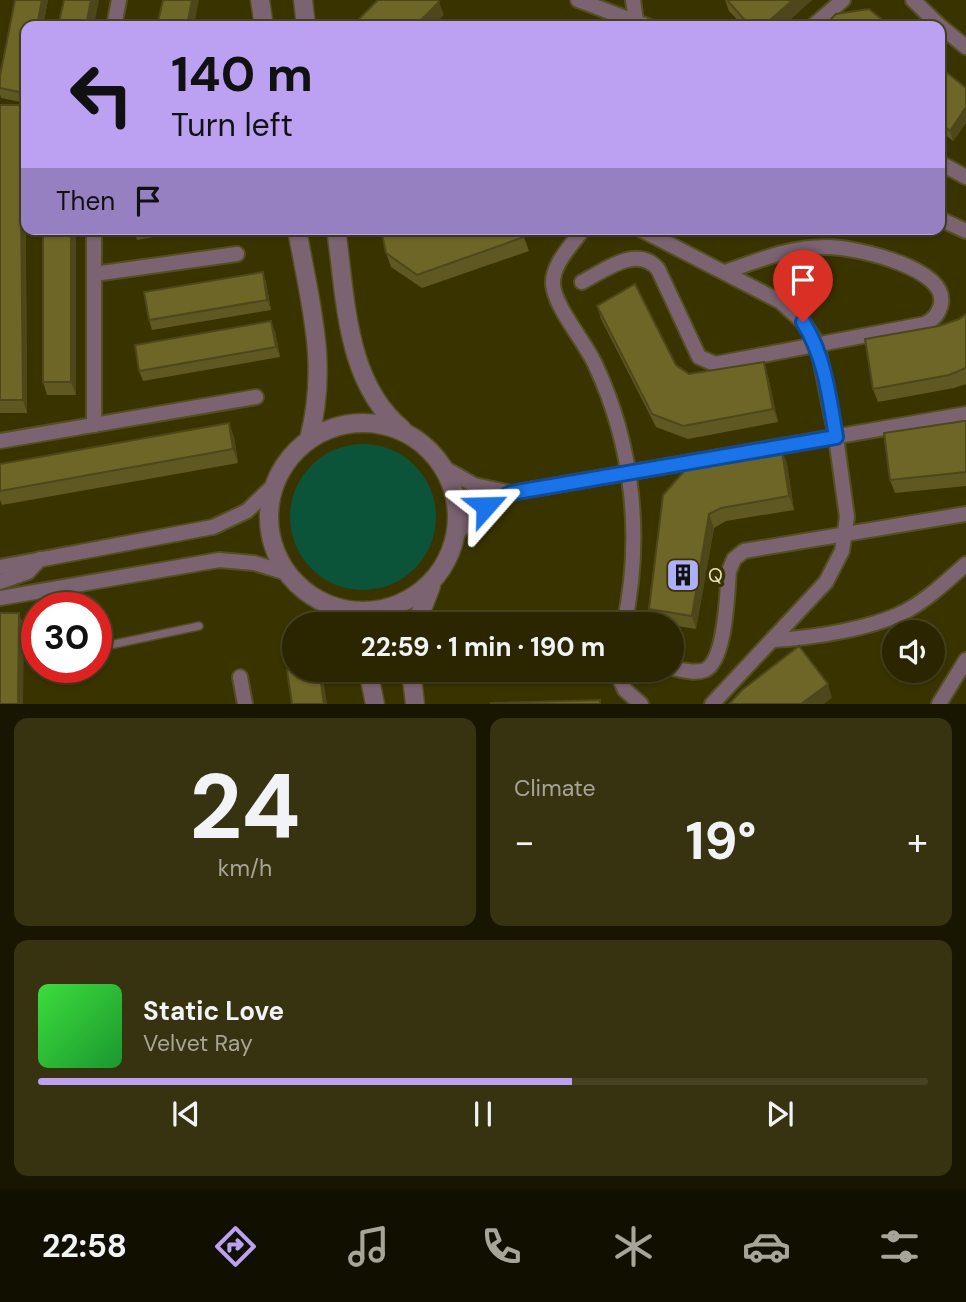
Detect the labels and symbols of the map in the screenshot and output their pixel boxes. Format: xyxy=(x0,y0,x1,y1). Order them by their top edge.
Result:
pin xyxy=(773,250,833,322)
position arrow xyxy=(449,469,523,543)
building icon: Q xyxy=(664,556,702,594)
place label: Q xyxy=(708,563,723,588)
speed limit sign: 30 xyxy=(21,592,112,683)

